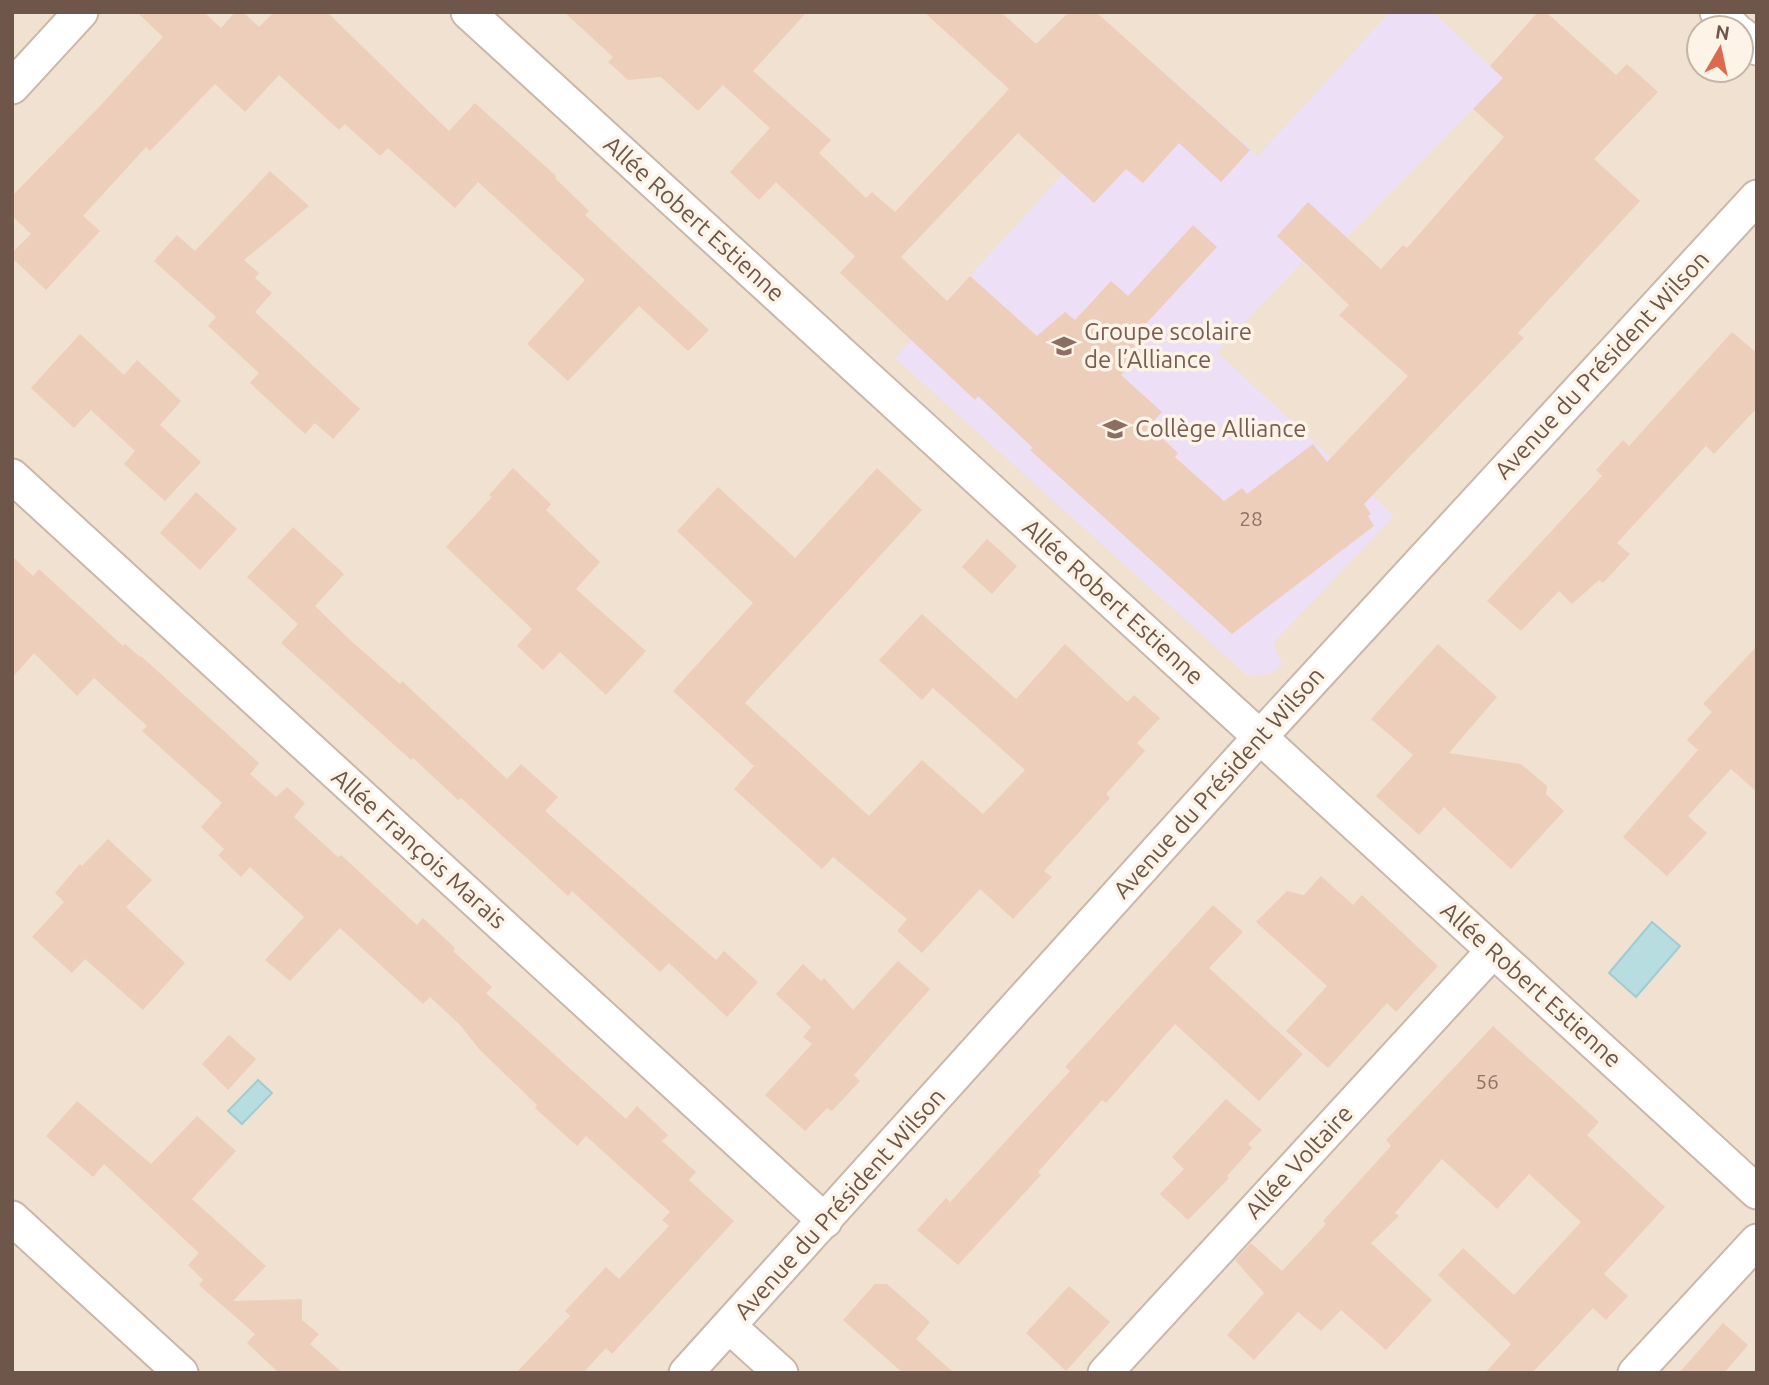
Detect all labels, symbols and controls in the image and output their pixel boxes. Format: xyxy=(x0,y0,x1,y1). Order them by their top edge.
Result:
north arrow xyxy=(1685,14,1755,84)
text: N xyxy=(1714,20,1731,44)
street label: Allée Robert Estienne xyxy=(599,130,790,307)
street label: Avenue du Président Wilson xyxy=(1489,245,1714,484)
place label: Groupe scolaire de l’Alliance xyxy=(1084,318,1252,373)
school or university icon: Groupe scolaire de l’Alliance xyxy=(1050,332,1078,360)
school or university icon: Collège Alliance xyxy=(1101,415,1129,443)
place label: Collège Alliance xyxy=(1135,415,1306,442)
house number: 28 xyxy=(1239,506,1263,530)
street label: Allée Robert Estienne xyxy=(1018,513,1209,690)
street label: Avenue du Président Wilson xyxy=(1108,662,1330,904)
street label: Allée François Marais xyxy=(327,763,512,934)
street label: Allée Robert Estienne xyxy=(1436,896,1627,1073)
house number: 56 xyxy=(1475,1069,1499,1093)
street label: Avenue du Président Wilson xyxy=(729,1083,951,1325)
street label: Allée Voltaire xyxy=(1239,1100,1358,1224)

